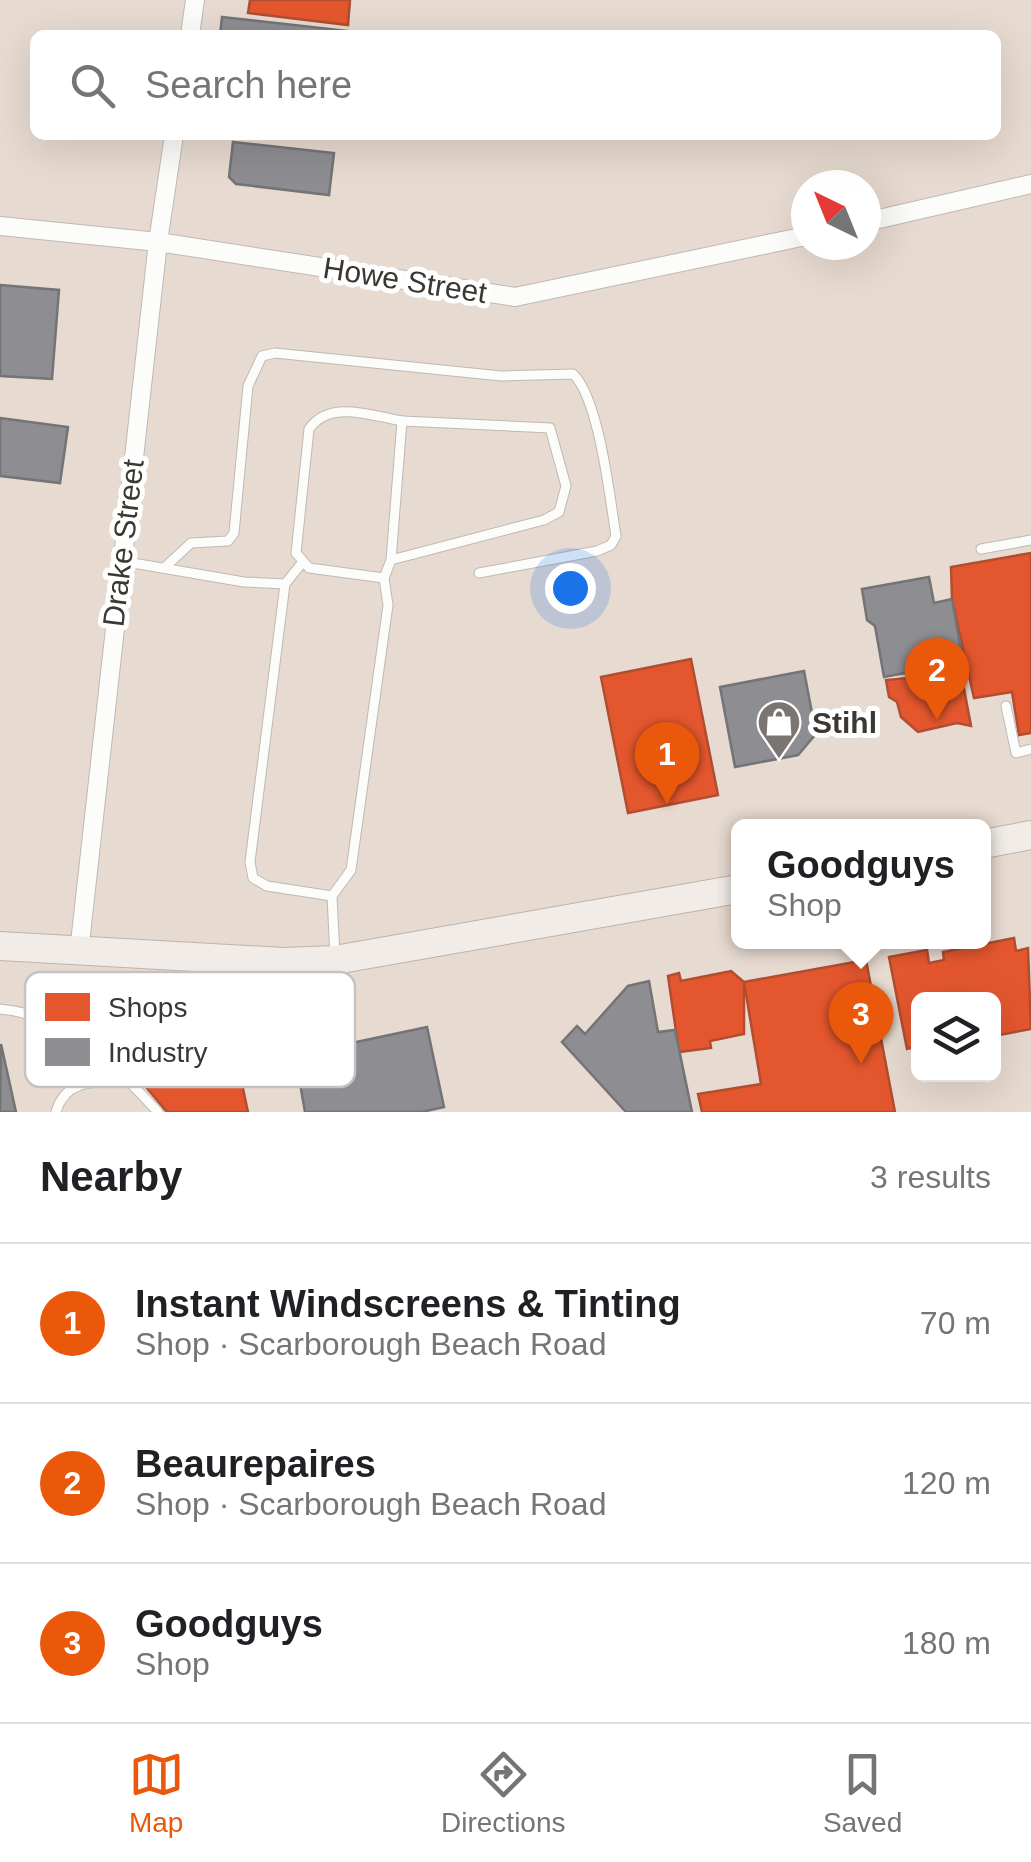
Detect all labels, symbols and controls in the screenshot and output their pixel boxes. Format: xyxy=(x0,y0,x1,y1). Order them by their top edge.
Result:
search box xyxy=(30,30,1001,140)
icon: search xyxy=(65,58,120,113)
text: Search here xyxy=(145,64,352,106)
north arrow xyxy=(791,170,881,260)
street label: Howe Street xyxy=(321,251,490,309)
street label: Drake Street xyxy=(96,457,150,629)
your location xyxy=(545,563,596,614)
pin: 2 xyxy=(904,638,970,720)
shop icon: Stihl xyxy=(756,699,802,760)
place label: Stihl xyxy=(812,706,877,739)
pin: 1 xyxy=(634,722,700,804)
popup xyxy=(731,819,991,949)
text: Goodguys xyxy=(767,844,955,886)
text: Shop xyxy=(767,887,842,923)
legend xyxy=(25,972,355,1087)
pin: 3 xyxy=(828,982,894,1064)
text: Shops xyxy=(108,992,187,1023)
map controls xyxy=(911,992,1001,1082)
button: layers xyxy=(911,992,1001,1082)
text: Industry xyxy=(108,1037,208,1068)
text: Nearby xyxy=(40,1153,182,1200)
text: 3 results xyxy=(870,1159,991,1195)
text: Instant Windscreens & Tinting xyxy=(135,1283,681,1325)
text: 1 xyxy=(64,1305,81,1341)
text: 70 m xyxy=(920,1305,991,1341)
text: Shop · Scarborough Beach Road xyxy=(135,1326,606,1362)
text: Beaurepaires xyxy=(135,1443,376,1485)
text: 2 xyxy=(64,1465,81,1501)
text: 120 m xyxy=(902,1465,991,1501)
text: Shop · Scarborough Beach Road xyxy=(135,1486,606,1522)
text: Goodguys xyxy=(135,1603,323,1645)
text: 3 xyxy=(64,1625,81,1661)
text: 180 m xyxy=(902,1625,991,1661)
text: Shop xyxy=(135,1646,210,1682)
tab: Map xyxy=(129,1747,184,1839)
tab: Directions xyxy=(441,1747,566,1839)
tab: Saved xyxy=(823,1747,902,1839)

